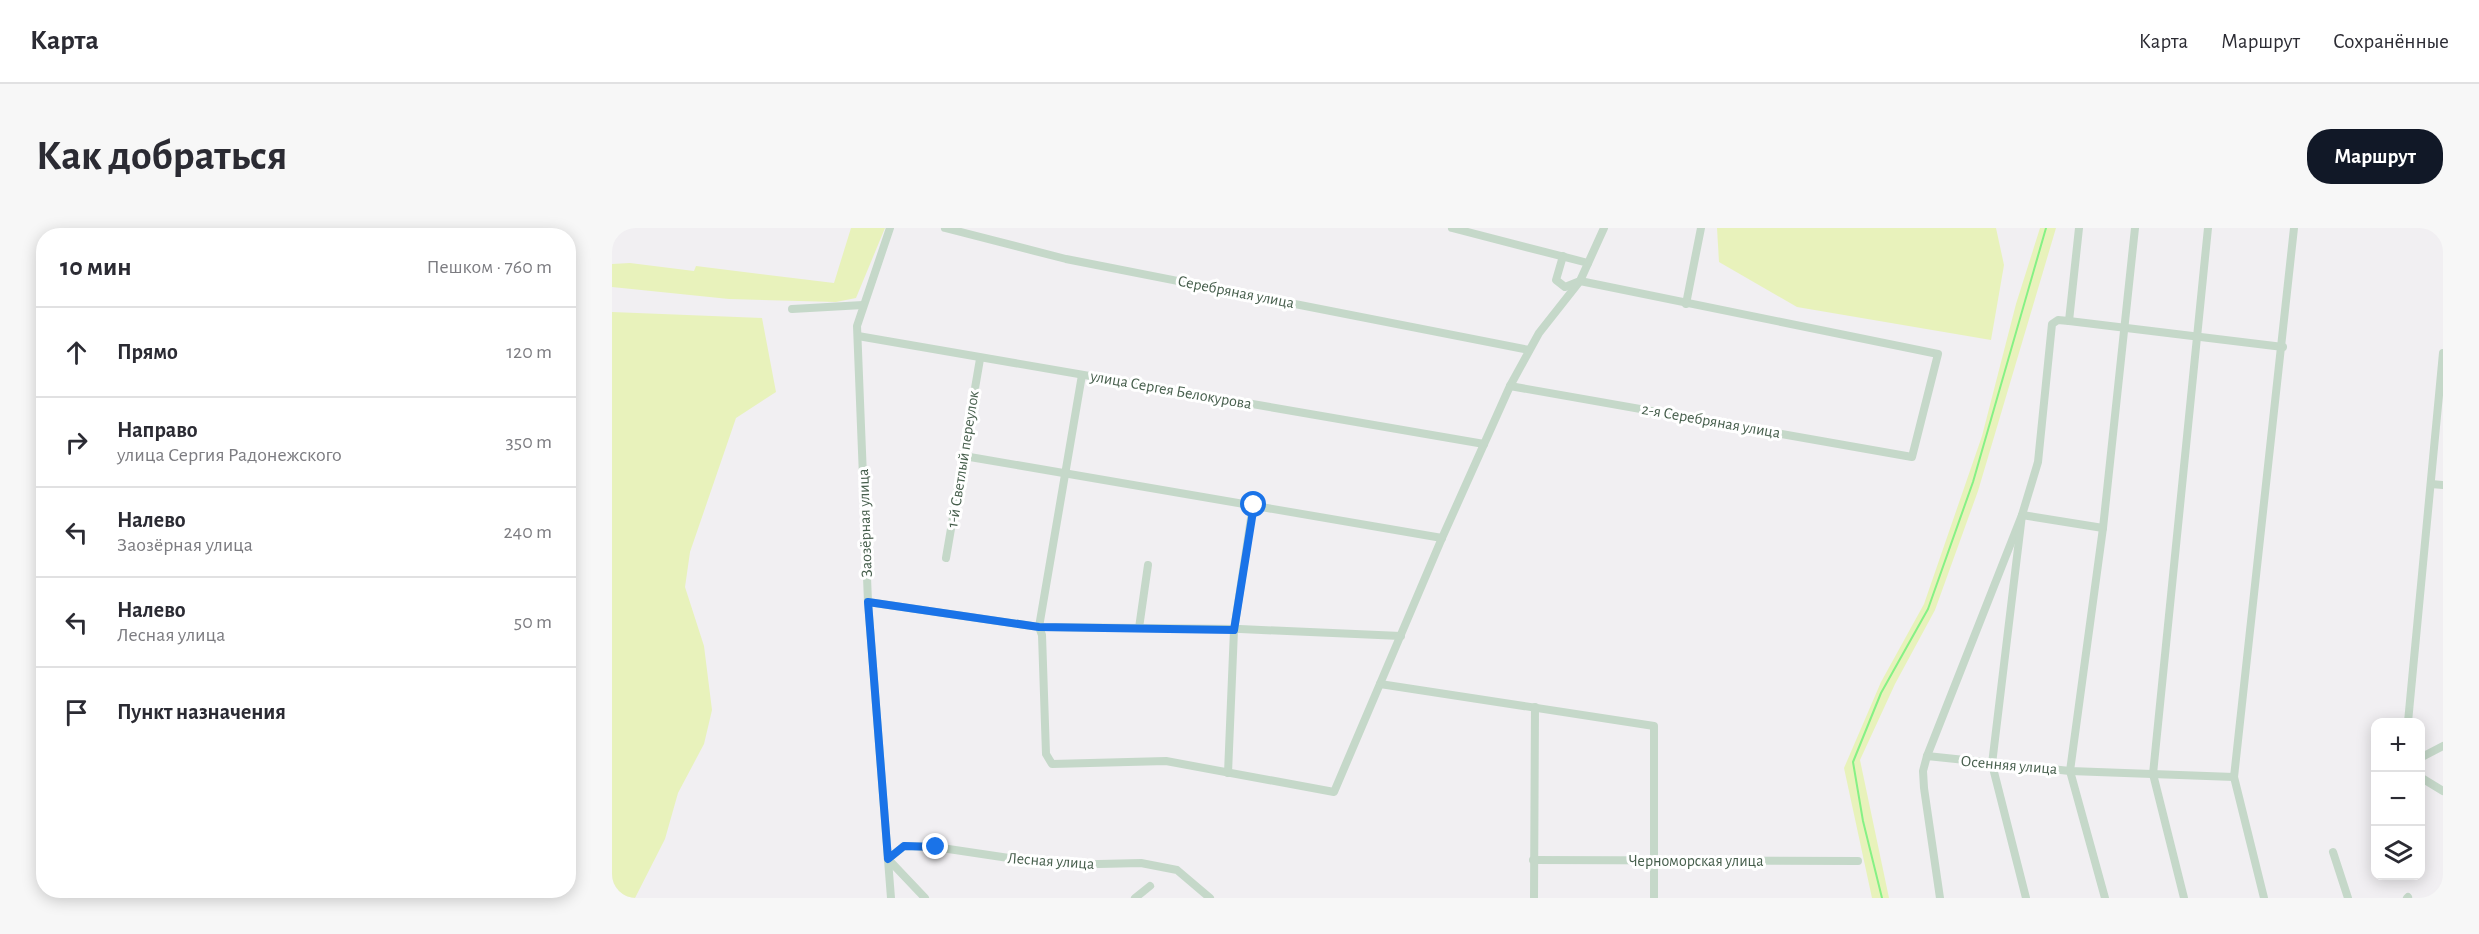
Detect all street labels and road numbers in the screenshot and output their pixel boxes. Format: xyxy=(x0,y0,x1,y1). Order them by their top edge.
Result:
street label: Серебряная улица xyxy=(1176,273,1296,312)
street label: улица Сергея Белокурова xyxy=(1088,368,1253,413)
street label: 1-й Светлый переулок xyxy=(944,389,983,529)
street label: 2-я Серебряная улица xyxy=(1640,401,1782,442)
street label: Заозёрная улица xyxy=(855,468,876,578)
street label: Осенняя улица xyxy=(1960,753,2058,778)
street label: Лесная улица xyxy=(1007,850,1095,873)
street label: Черноморская улица xyxy=(1629,853,1763,870)

